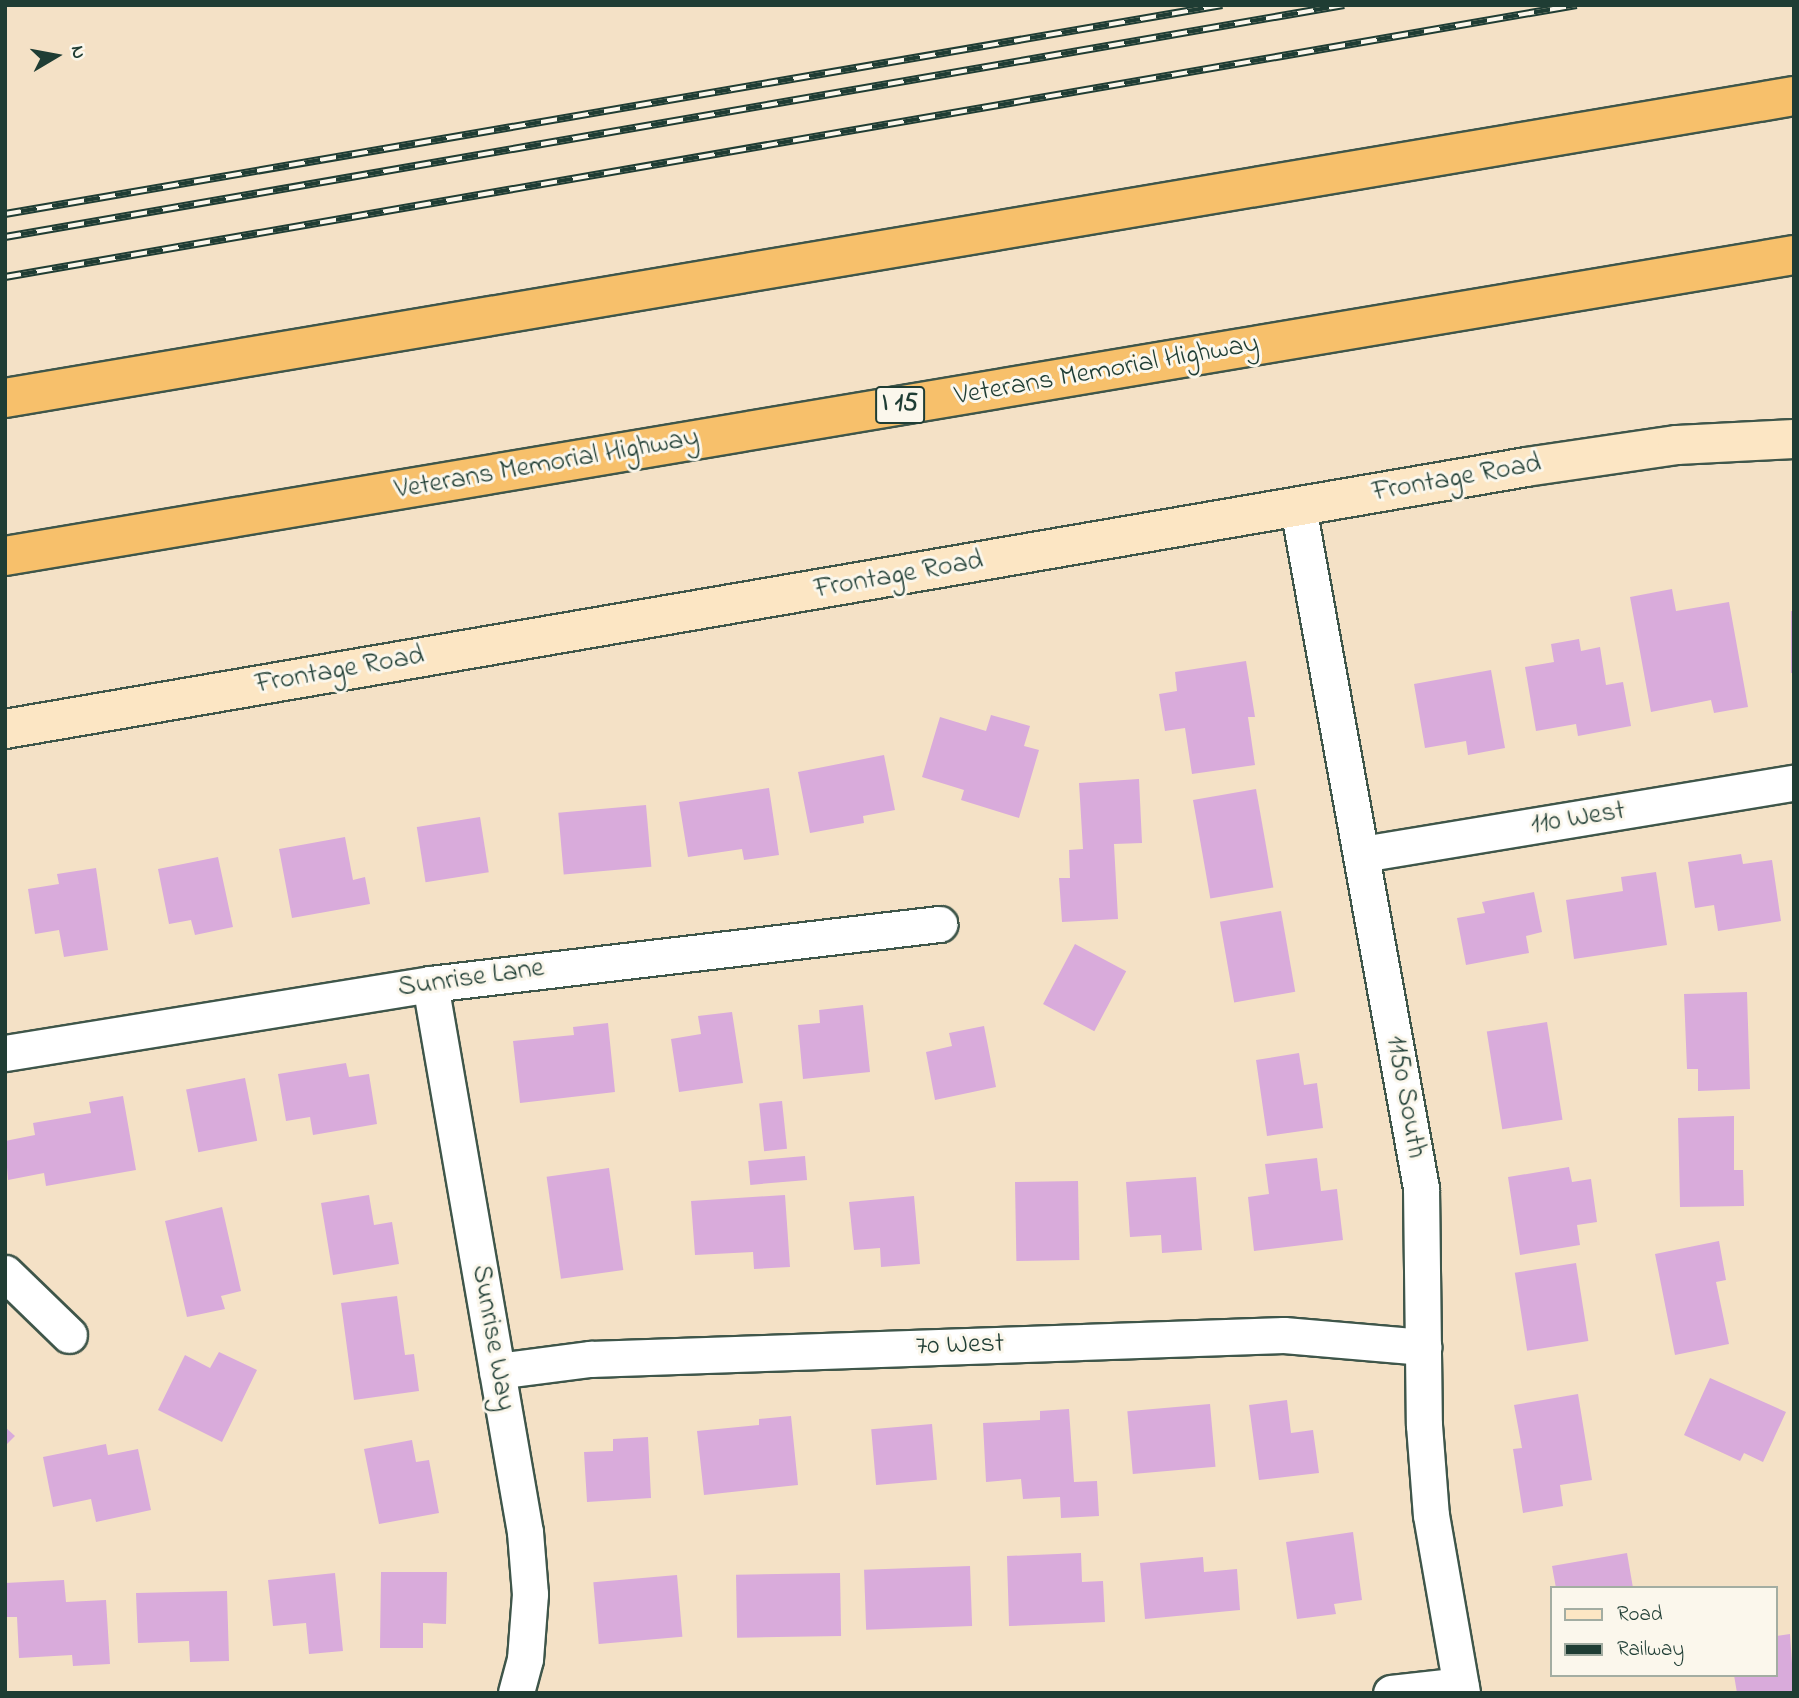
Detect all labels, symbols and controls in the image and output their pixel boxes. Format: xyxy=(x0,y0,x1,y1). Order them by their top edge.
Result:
north arrow xyxy=(21,21,91,91)
text: N xyxy=(63,44,92,61)
street label: Veterans Memorial Highway xyxy=(952,328,1262,414)
road number: I 15 xyxy=(874,382,926,428)
street label: Veterans Memorial Highway xyxy=(392,422,702,508)
street label: Frontage Road xyxy=(1370,448,1544,510)
street label: Frontage Road xyxy=(812,545,986,607)
street label: Frontage Road xyxy=(253,640,427,702)
street label: 110 West xyxy=(1529,795,1627,843)
street label: Sunrise Lane xyxy=(396,952,546,1006)
street label: 1150 South xyxy=(1378,1033,1432,1161)
street label: Sunrise Way xyxy=(463,1262,521,1414)
street label: 70 West xyxy=(915,1328,1005,1364)
legend xyxy=(1550,1586,1778,1677)
text: Road xyxy=(1617,1600,1663,1630)
text: Railway xyxy=(1617,1635,1684,1665)

